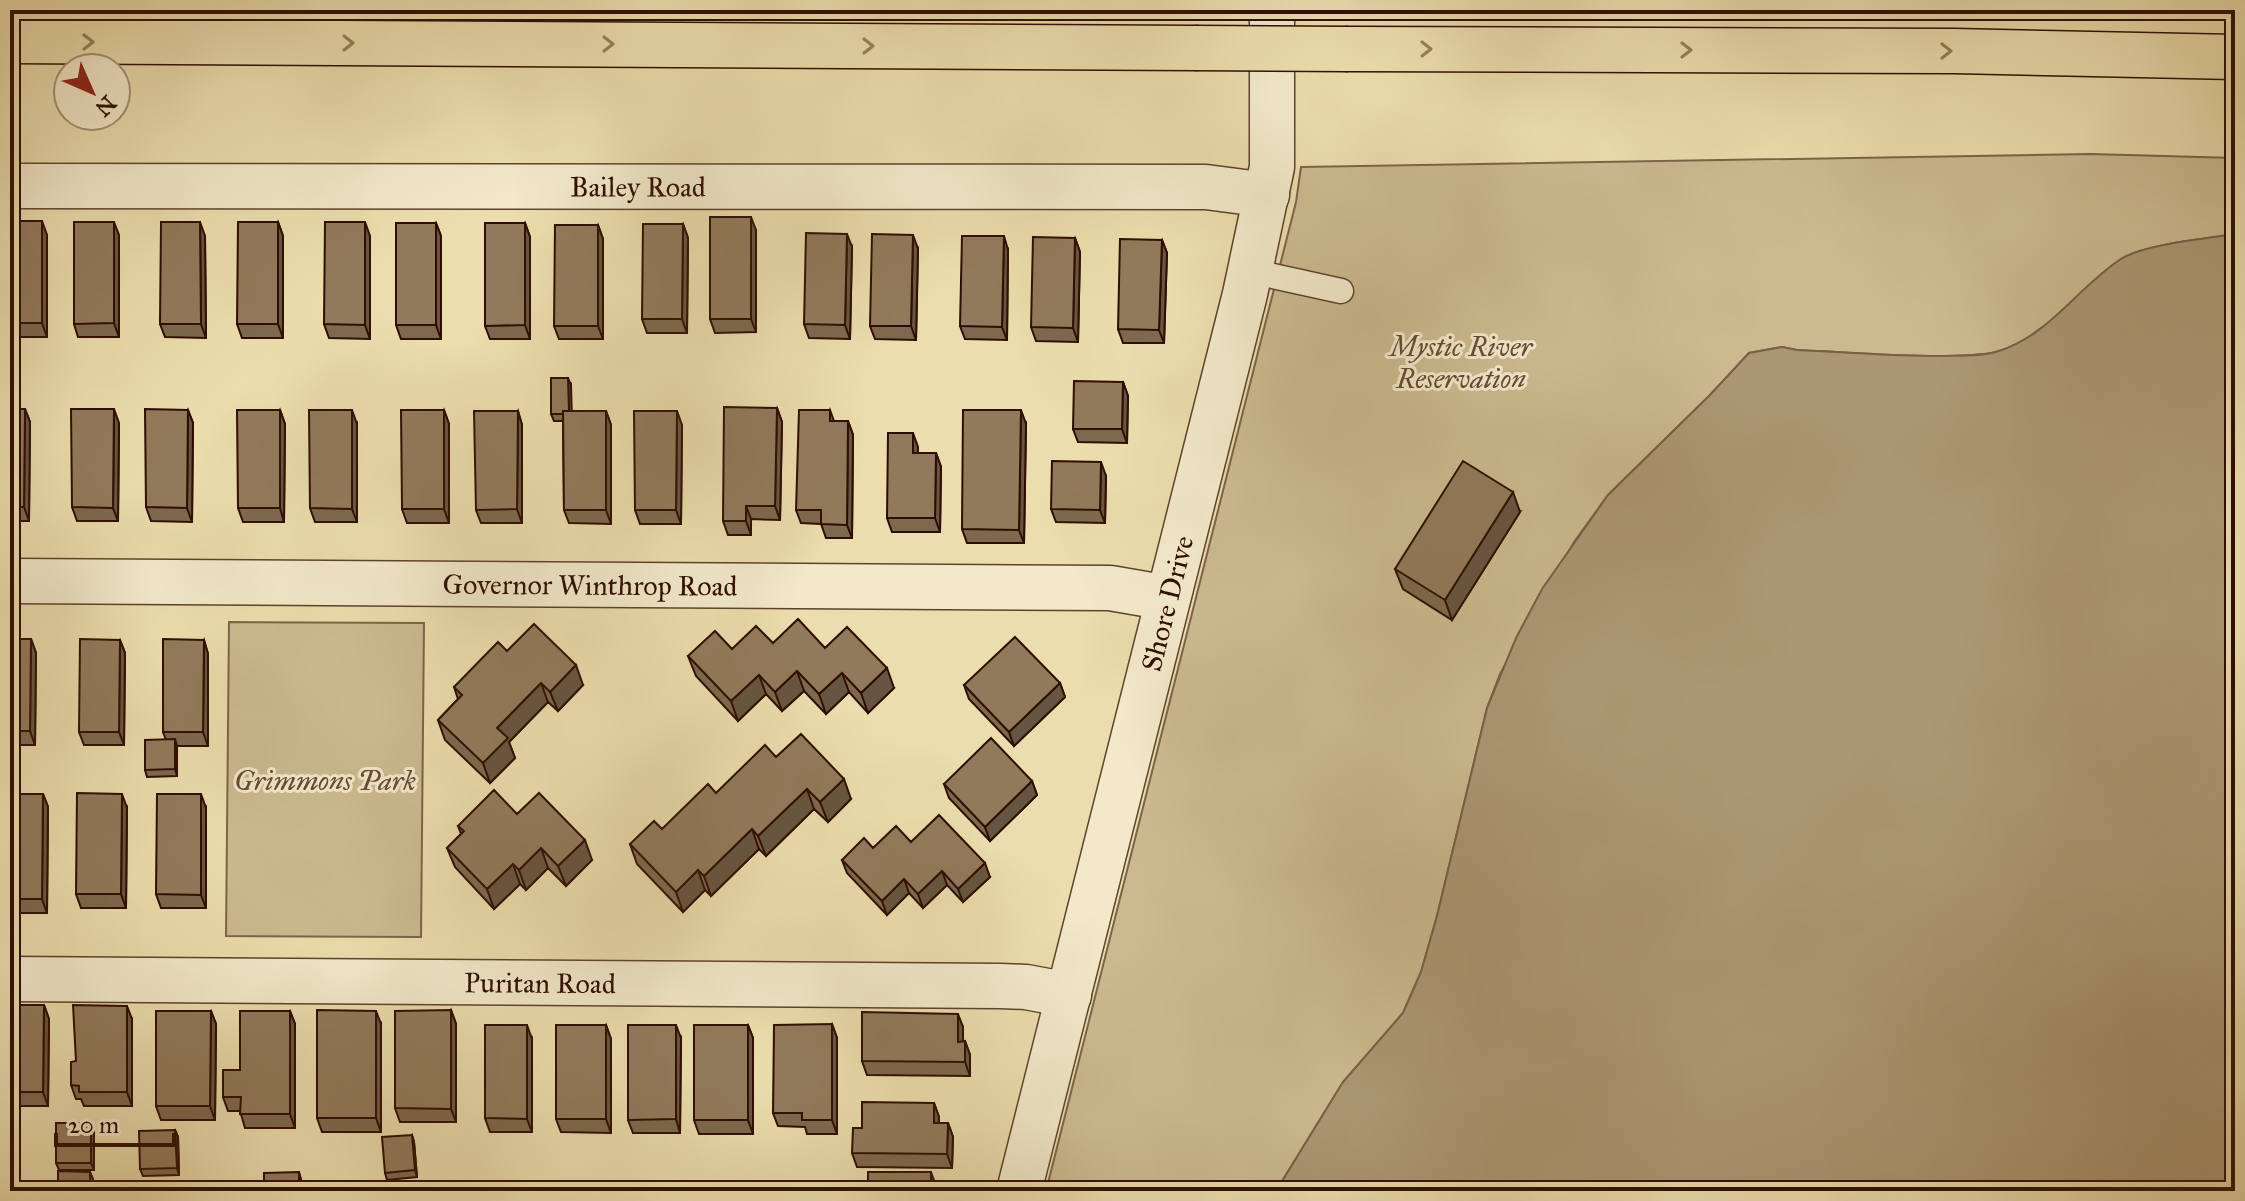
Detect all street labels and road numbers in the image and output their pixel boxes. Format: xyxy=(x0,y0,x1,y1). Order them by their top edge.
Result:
street label: Bailey Road xyxy=(570,169,706,205)
street label: Shore Drive xyxy=(1134,532,1201,675)
street label: Governor Winthrop Road xyxy=(442,567,738,604)
street label: Puritan Road xyxy=(464,965,616,1001)

